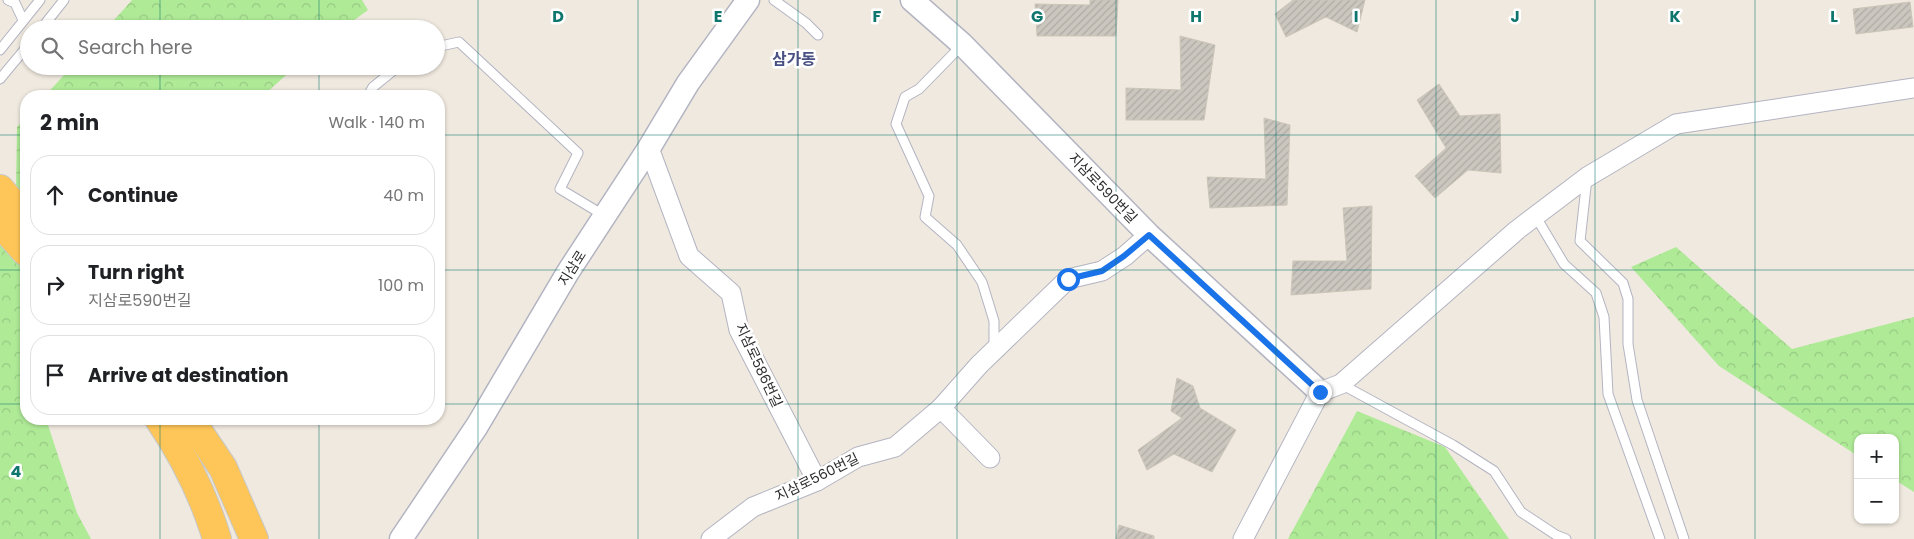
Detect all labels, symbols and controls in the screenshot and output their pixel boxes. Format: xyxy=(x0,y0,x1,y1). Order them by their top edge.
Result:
text: D xyxy=(552,5,564,28)
text: E xyxy=(714,5,722,28)
text: F xyxy=(873,5,882,28)
text: G xyxy=(1031,5,1043,28)
text: H xyxy=(1190,5,1202,28)
text: I xyxy=(1354,5,1358,28)
text: J xyxy=(1510,5,1520,28)
text: K xyxy=(1669,5,1681,28)
text: L xyxy=(1830,5,1838,28)
search box xyxy=(20,20,445,75)
icon: search xyxy=(38,34,66,62)
text: Search here xyxy=(78,34,192,61)
district label: 삼가동 xyxy=(772,48,816,71)
text: 2 min xyxy=(40,108,99,137)
text: Walk · 140 m xyxy=(328,111,425,134)
street label: 지삼로590번길 xyxy=(1064,148,1142,228)
icon: ahead xyxy=(41,181,69,209)
text: Continue xyxy=(88,182,178,209)
text: 40 m xyxy=(383,184,424,207)
street label: 지삼로 xyxy=(553,246,591,290)
text: Turn right xyxy=(88,259,184,286)
route start xyxy=(1057,268,1080,291)
icon: right xyxy=(41,271,69,299)
text: 100 m xyxy=(378,274,424,297)
text: 지삼로590번길 xyxy=(88,289,192,312)
street label: 지삼로586번길 xyxy=(731,320,787,410)
icon: arrive xyxy=(41,361,69,389)
text: Arrive at destination xyxy=(88,362,289,389)
route end xyxy=(1309,381,1332,404)
map controls xyxy=(1854,434,1899,524)
button: + xyxy=(1854,434,1899,479)
street label: 지삼로560번길 xyxy=(772,448,862,506)
text: 4 xyxy=(11,460,22,483)
button: − xyxy=(1854,479,1899,524)

